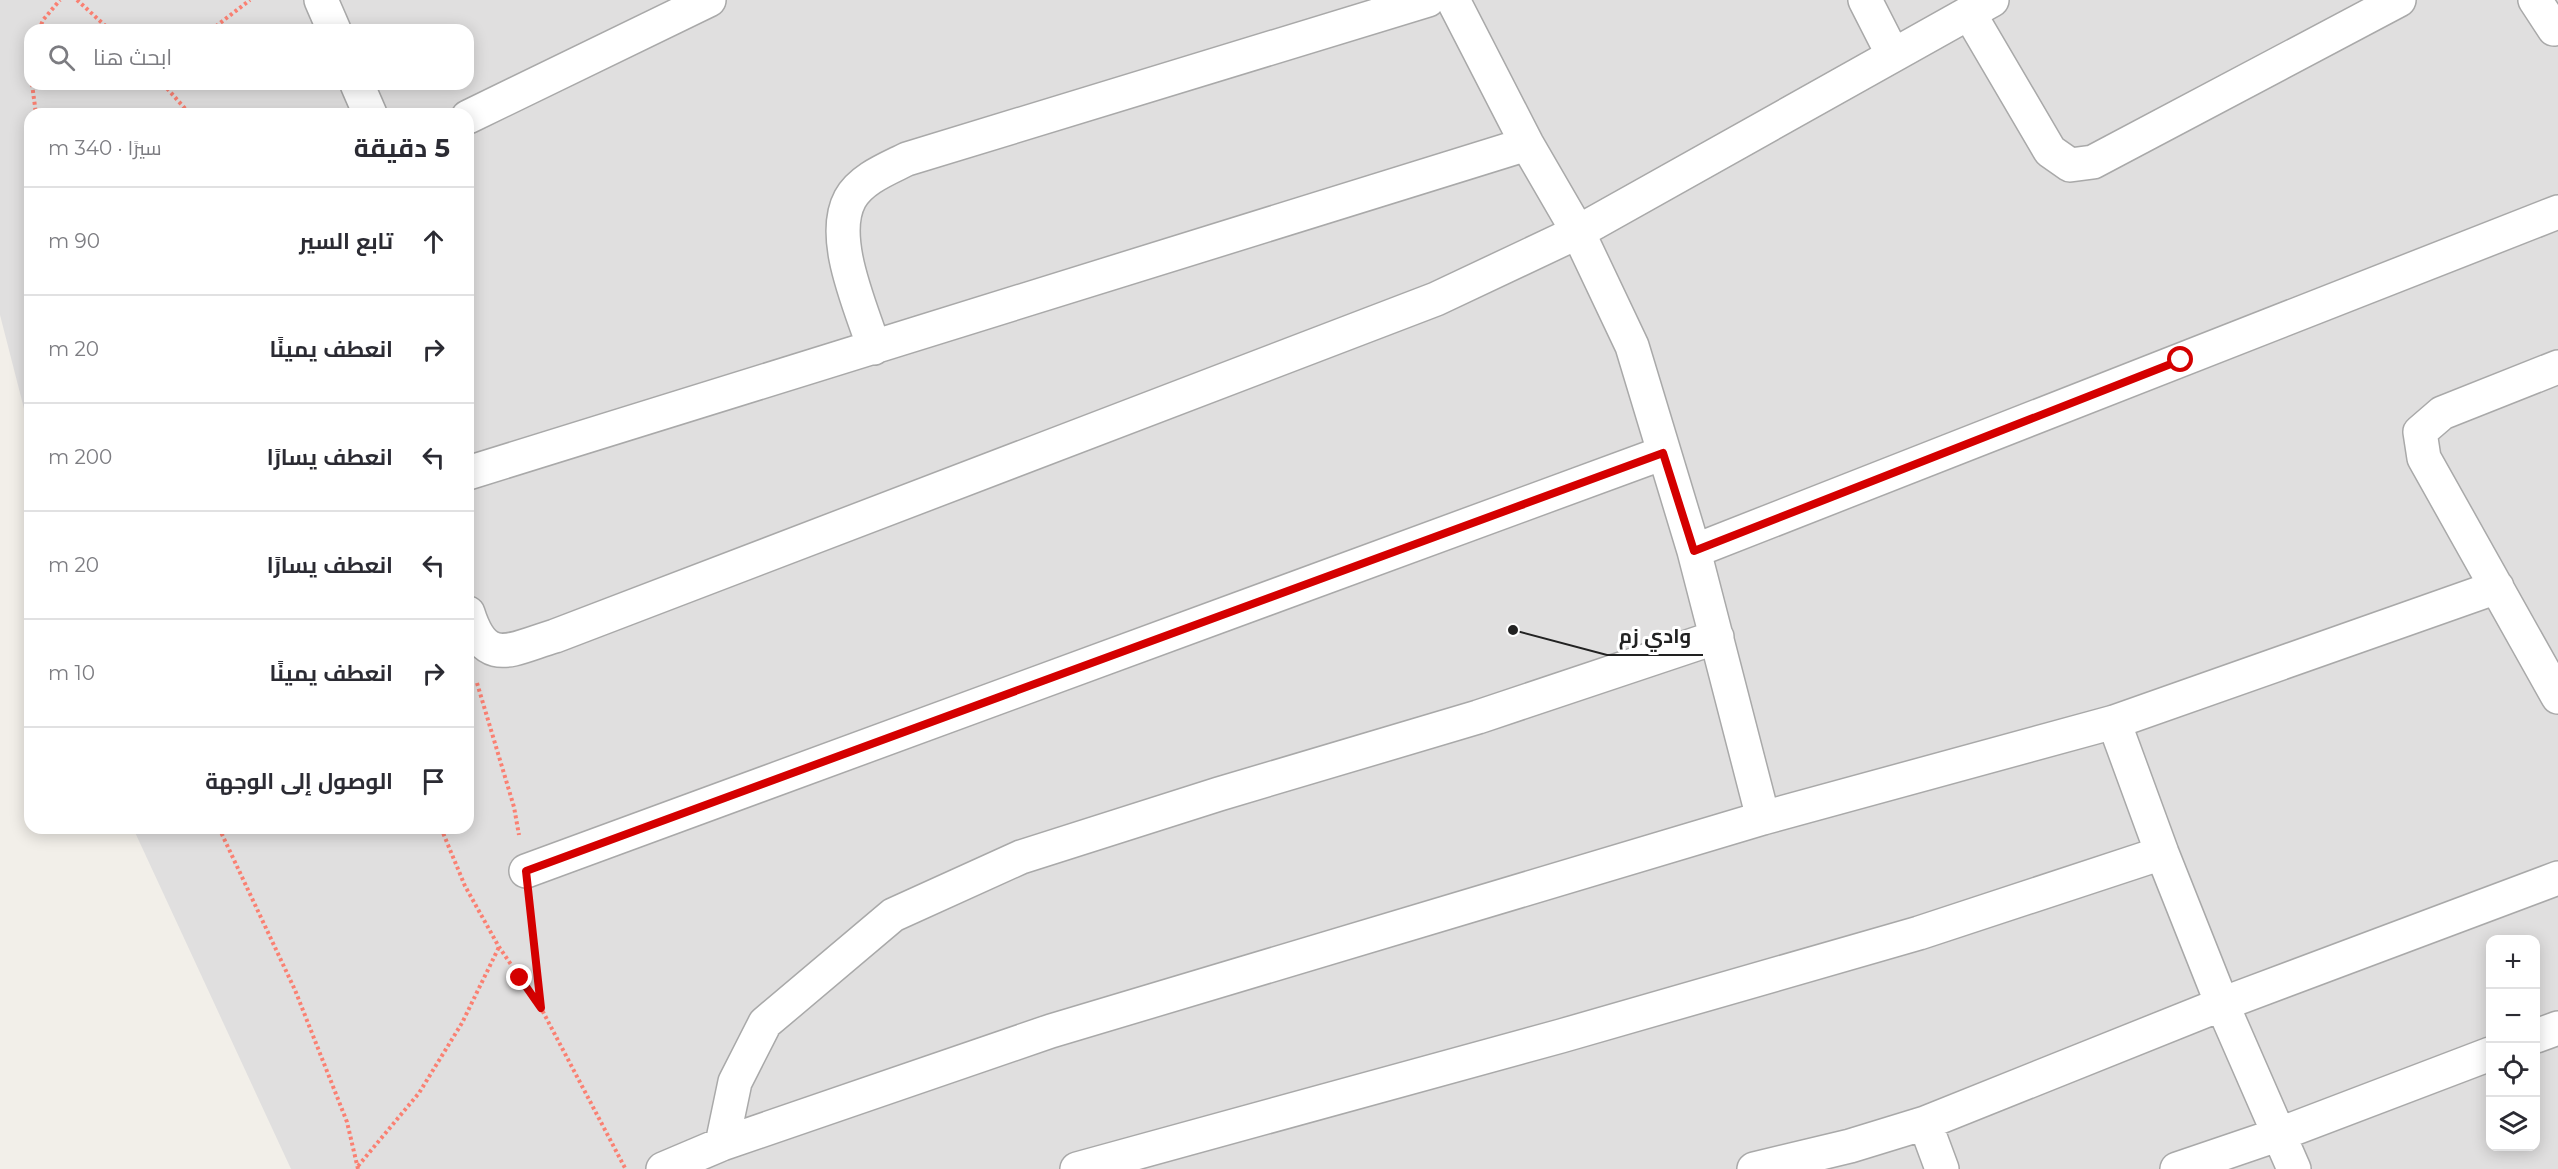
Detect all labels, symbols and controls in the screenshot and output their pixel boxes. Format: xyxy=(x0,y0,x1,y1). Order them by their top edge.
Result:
search box xyxy=(24,24,474,90)
icon: search xyxy=(45,41,78,74)
text: ابحث هنا xyxy=(93,44,172,71)
text: 5 دقيقة xyxy=(354,132,450,164)
text: سيرًا · 340 m xyxy=(48,136,162,160)
icon: ahead xyxy=(417,225,450,258)
text: تابع السير xyxy=(299,228,393,255)
text: 90 m xyxy=(48,229,100,253)
icon: right xyxy=(417,333,450,366)
text: انعطف يمينًا xyxy=(269,336,393,363)
text: 20 m xyxy=(48,337,99,361)
route start xyxy=(2167,346,2193,372)
icon: left xyxy=(417,441,450,474)
text: انعطف يسارًا xyxy=(267,444,393,471)
text: 200 m xyxy=(48,445,112,469)
icon: left xyxy=(417,549,450,582)
text: انعطف يسارًا xyxy=(267,552,393,579)
text: 20 m xyxy=(48,553,99,577)
callout: وادي زم xyxy=(1607,617,1703,655)
text: وادي زم xyxy=(1619,624,1691,652)
icon: right xyxy=(417,657,450,690)
text: انعطف يمينًا xyxy=(269,660,393,687)
text: 10 m xyxy=(48,661,95,685)
icon: arrive xyxy=(417,765,450,798)
text: الوصول إلى الوجهة xyxy=(205,768,393,795)
map controls xyxy=(2486,935,2540,1151)
button: + xyxy=(2486,935,2540,989)
route end xyxy=(506,964,532,990)
button: − xyxy=(2486,989,2540,1043)
button: locate xyxy=(2486,1043,2540,1097)
button: layers xyxy=(2486,1097,2540,1151)

